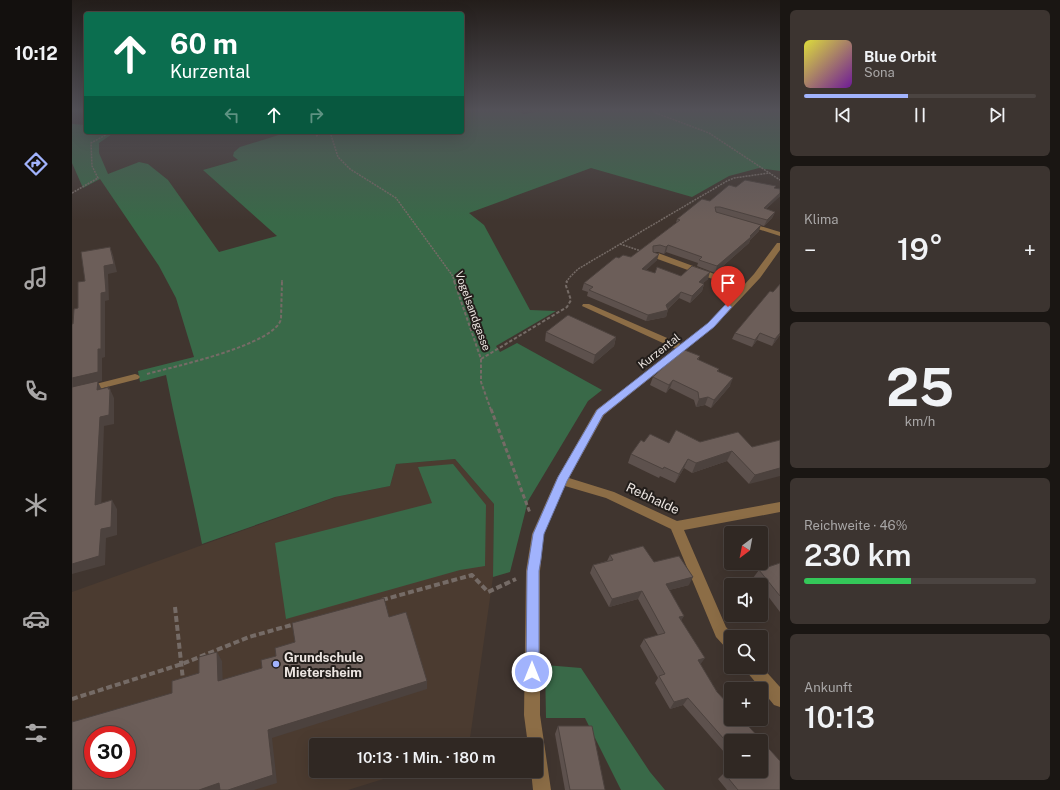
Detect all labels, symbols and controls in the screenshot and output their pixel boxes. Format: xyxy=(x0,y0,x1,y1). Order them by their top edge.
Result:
text: 60 m xyxy=(170,27,238,60)
icon: ahead xyxy=(104,28,156,80)
text: 10:12 xyxy=(14,43,58,64)
text: Blue Orbit xyxy=(864,48,937,65)
text: Kurzental xyxy=(170,61,251,82)
text: Sona xyxy=(864,65,895,80)
icon: left xyxy=(221,104,243,126)
icon: ahead xyxy=(263,104,285,126)
icon: right xyxy=(305,104,327,126)
icon: previous xyxy=(832,104,854,126)
icon: pause xyxy=(909,104,931,126)
icon: next xyxy=(986,104,1008,126)
icon: directions xyxy=(22,150,50,178)
text: Klima xyxy=(804,212,838,227)
text: 19° xyxy=(897,231,943,267)
text: − xyxy=(804,237,816,263)
text: + xyxy=(1024,237,1036,263)
icon: music xyxy=(22,264,50,292)
pin xyxy=(711,266,745,307)
street label: Vogelsandgasse xyxy=(453,270,493,352)
icon: arrive xyxy=(717,272,739,294)
street label: Kurzental xyxy=(636,331,682,371)
text: 25 xyxy=(886,357,954,418)
icon: phone xyxy=(22,377,50,405)
text: km/h xyxy=(905,414,935,429)
street label: Rebhalde xyxy=(624,480,682,517)
icon: climate xyxy=(22,491,50,519)
text: Reichweite · 46% xyxy=(804,518,907,533)
north arrow xyxy=(724,526,768,570)
map controls xyxy=(724,526,768,778)
text: 230 km xyxy=(804,537,911,573)
button: sound xyxy=(724,578,768,622)
icon: car xyxy=(22,605,50,633)
button: search xyxy=(724,630,768,674)
place label: Grundschule Mietersheim xyxy=(284,650,363,680)
position arrow xyxy=(511,651,553,693)
marker: Grundschule Mietersheim xyxy=(271,659,281,669)
text: Ankunft xyxy=(804,680,853,695)
button: + xyxy=(724,682,768,726)
text: 10:13 xyxy=(804,699,875,735)
icon: filters xyxy=(22,719,50,747)
speed limit sign: 30 xyxy=(84,726,136,778)
button: − xyxy=(724,734,768,778)
text: 10:13 · 1 Min. · 180 m xyxy=(357,749,495,766)

